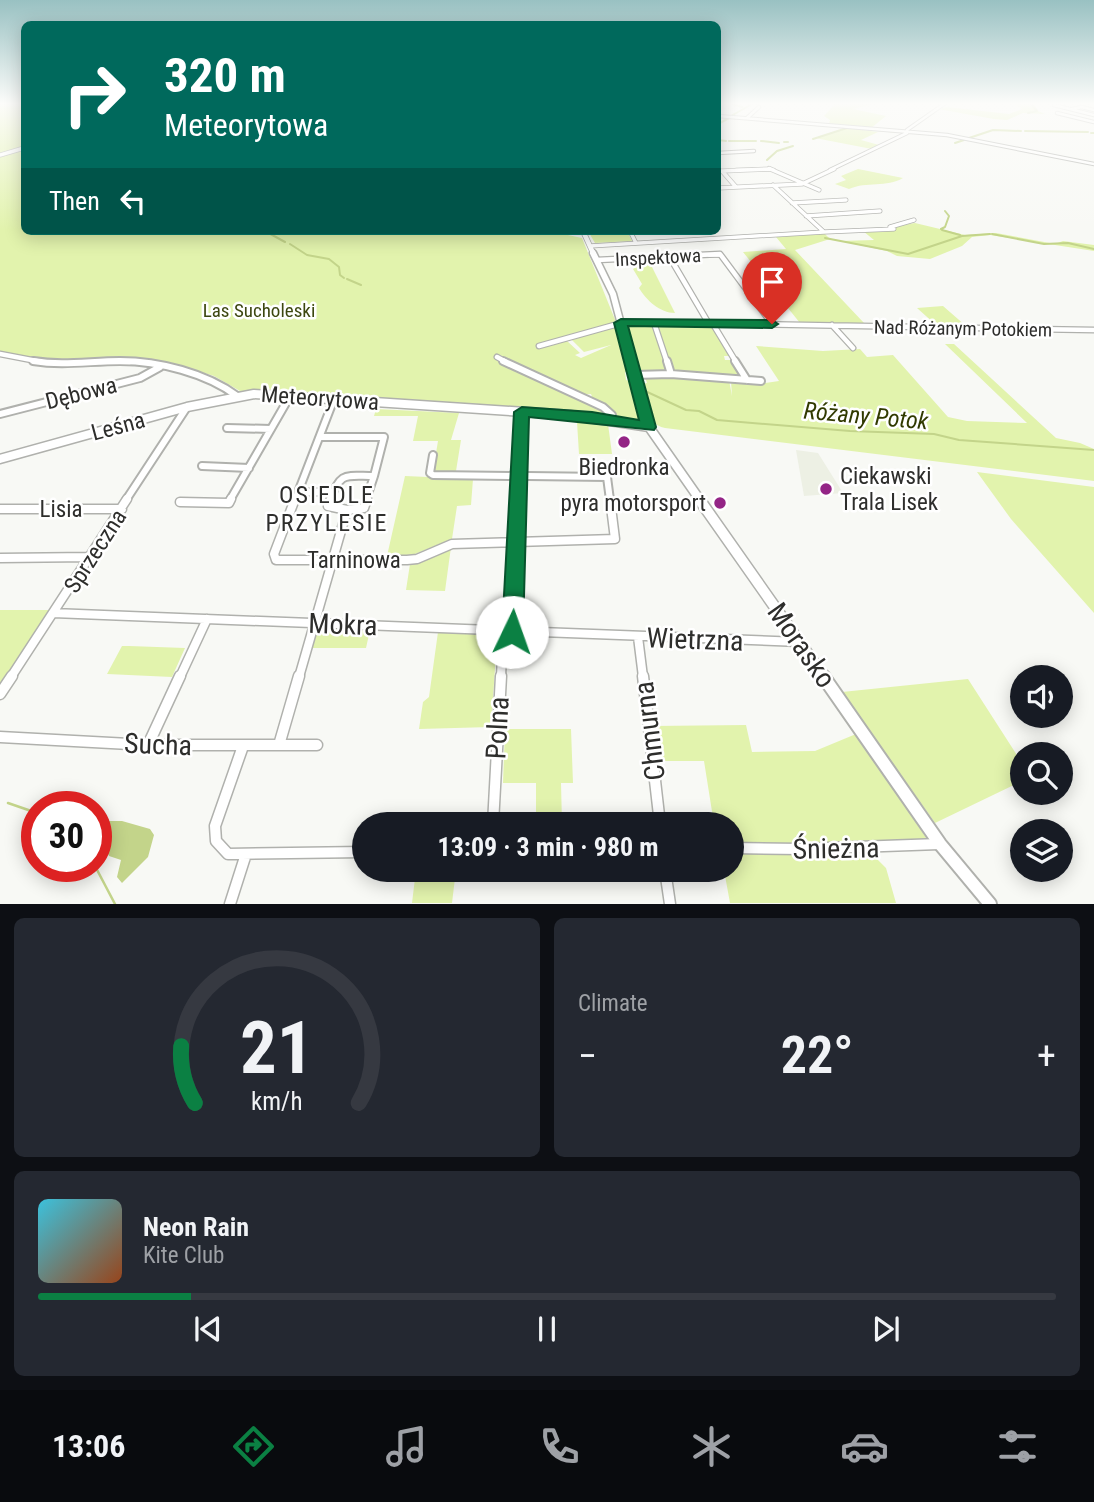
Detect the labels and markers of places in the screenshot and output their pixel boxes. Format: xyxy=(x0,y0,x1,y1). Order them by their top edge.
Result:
pin xyxy=(742,252,802,324)
marker: Biedronka xyxy=(616,434,632,450)
place label: Biedronka xyxy=(579,454,669,481)
place label: Ciekawski Trala Lisek xyxy=(840,463,939,516)
marker: Ciekawski Trala Lisek xyxy=(818,481,834,497)
place label: pyra motorsport xyxy=(561,490,706,517)
marker: pyra motorsport xyxy=(712,495,728,511)

